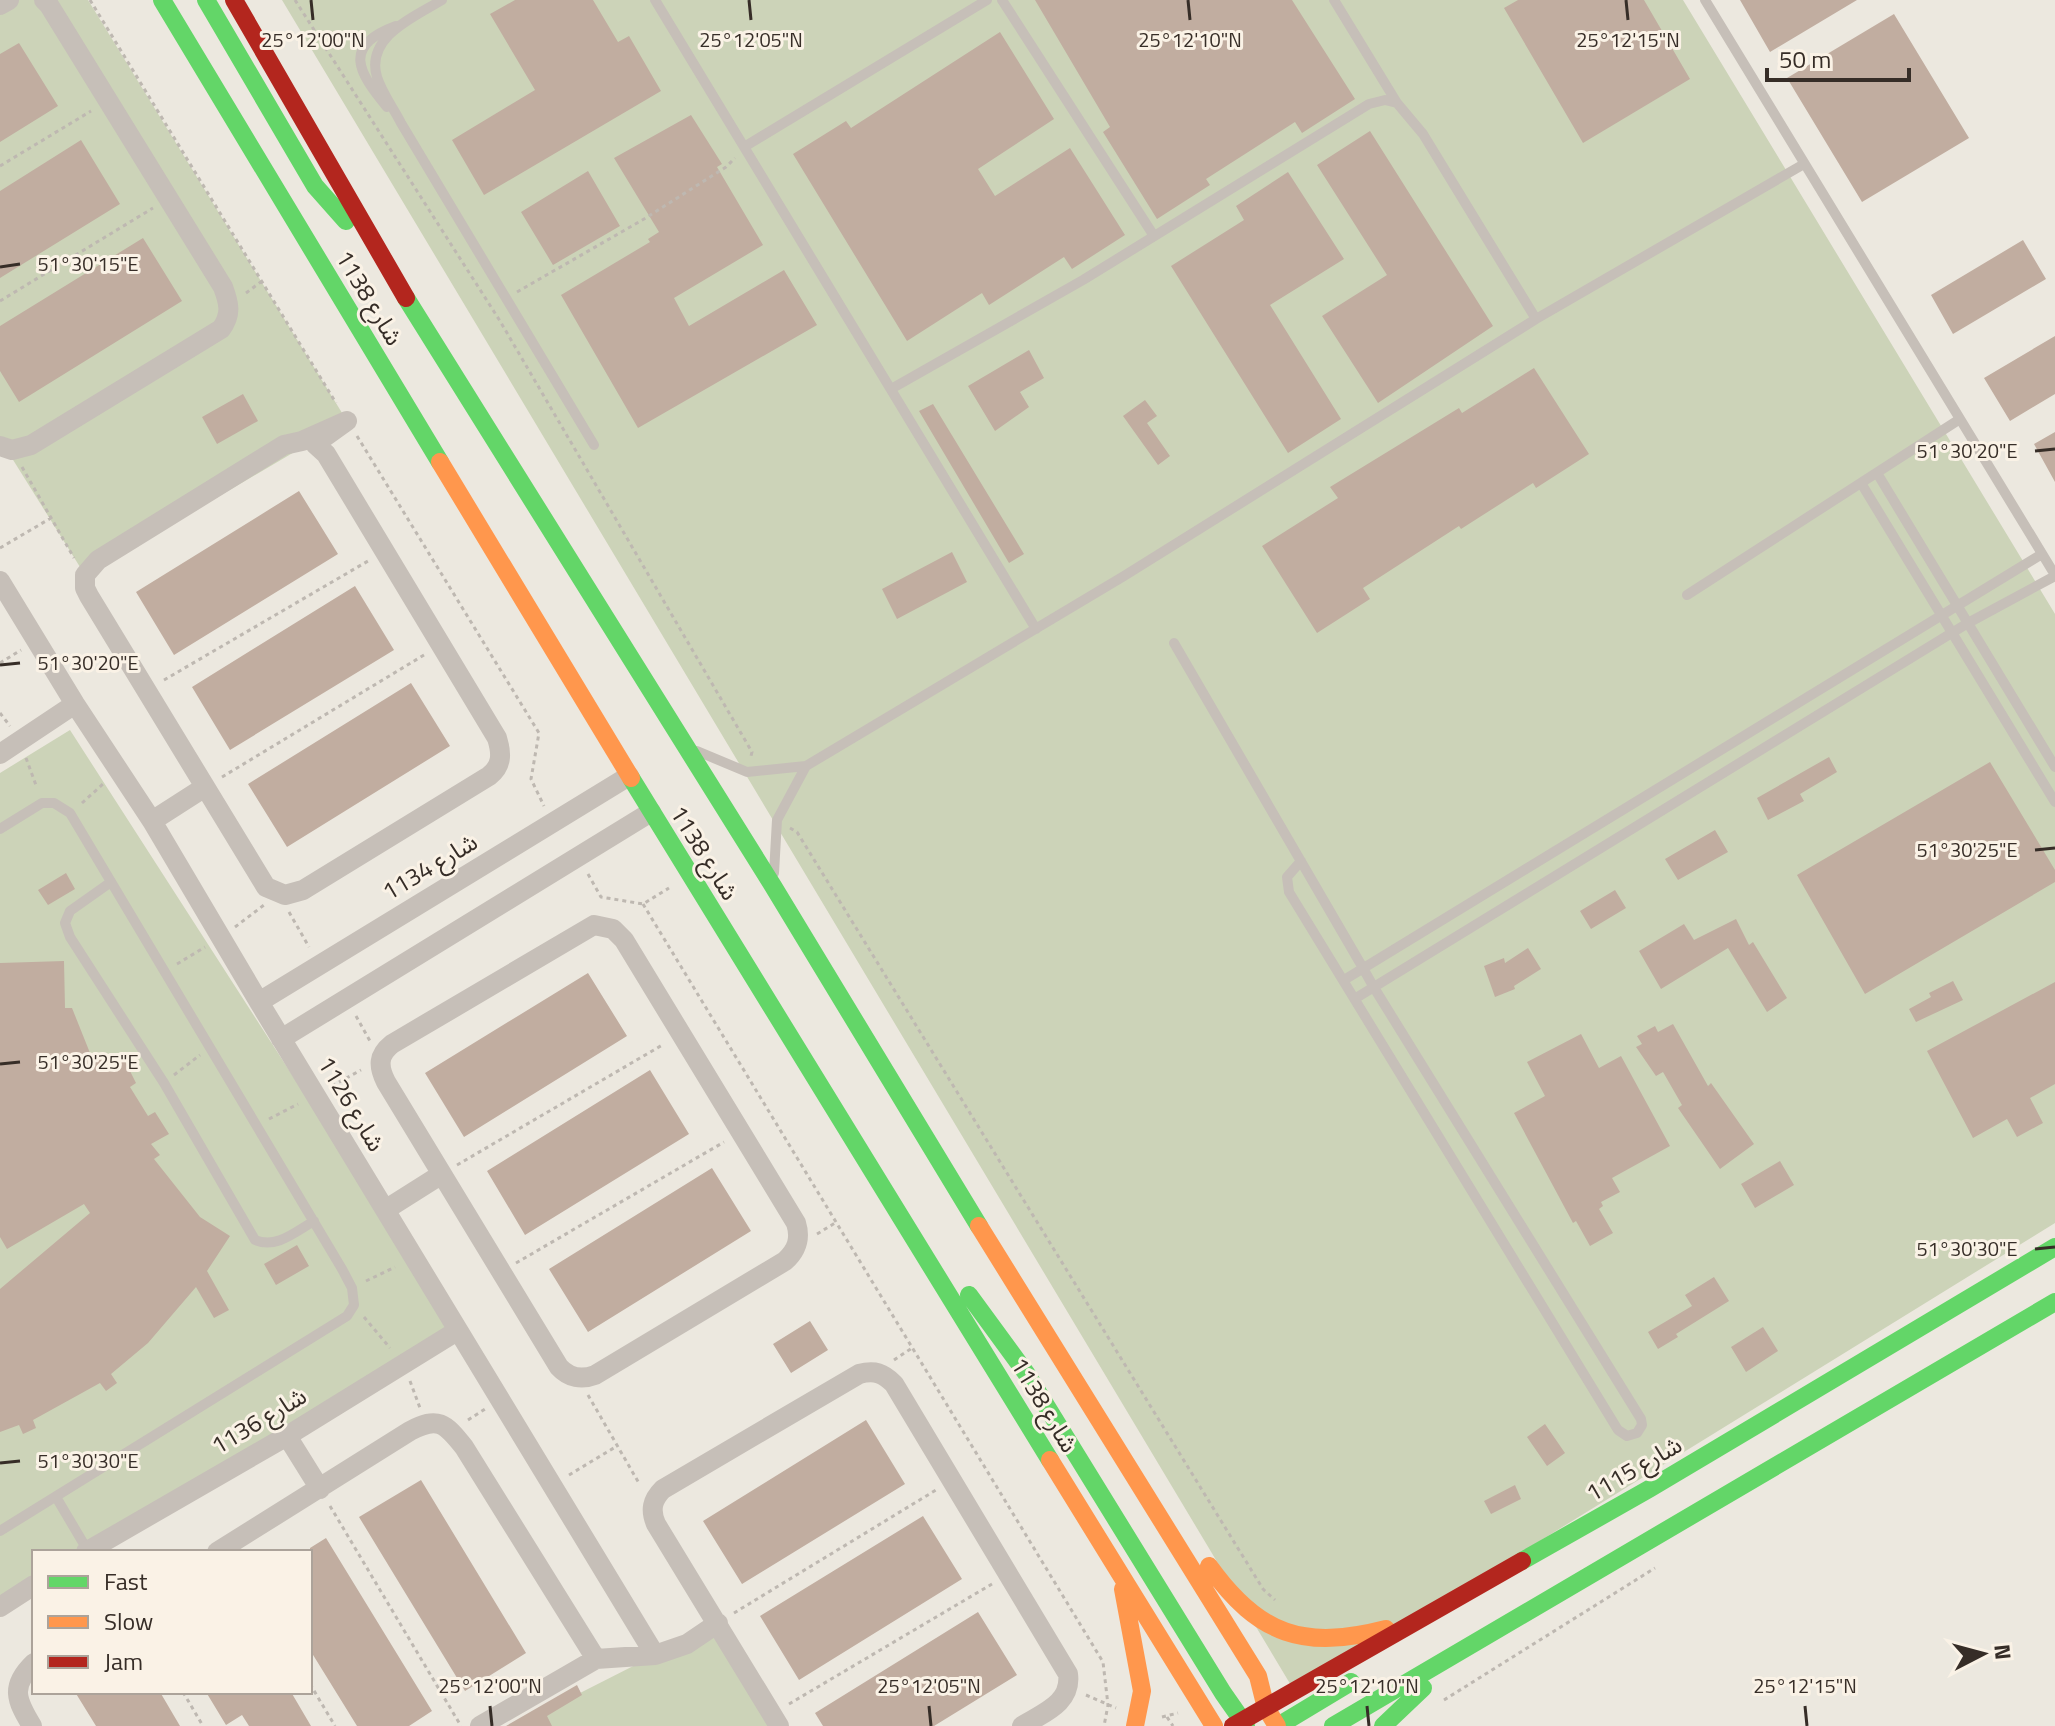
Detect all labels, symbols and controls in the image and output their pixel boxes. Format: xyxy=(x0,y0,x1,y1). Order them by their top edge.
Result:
text: 25°12'00"N xyxy=(261,24,365,55)
text: 25°12'05"N xyxy=(699,24,803,55)
text: 25°12'10"N xyxy=(1138,24,1242,55)
text: 25°12'15"N xyxy=(1576,24,1680,55)
scale bar xyxy=(1767,32,1909,82)
text: 50 m xyxy=(1779,41,1831,77)
street label: شارع 1138 xyxy=(327,243,413,352)
text: 51°30'15"E xyxy=(37,248,139,279)
text: 51°30'20"E xyxy=(1916,435,2018,466)
text: 51°30'20"E xyxy=(37,647,139,678)
street label: شارع 1138 xyxy=(662,798,748,907)
street label: شارع 1134 xyxy=(375,823,484,909)
text: 51°30'25"E xyxy=(1916,834,2018,865)
text: 51°30'25"E xyxy=(37,1046,139,1077)
street label: شارع 1126 xyxy=(309,1049,395,1158)
text: 51°30'30"E xyxy=(1916,1233,2018,1264)
street label: شارع 1138 xyxy=(1002,1350,1088,1459)
street label: شارع 1136 xyxy=(204,1377,313,1463)
street label: شارع 1115 xyxy=(1579,1426,1688,1510)
text: 51°30'30"E xyxy=(37,1445,139,1476)
legend xyxy=(32,1550,312,1694)
text: Fast xyxy=(104,1563,148,1599)
text: Slow xyxy=(104,1603,153,1639)
north arrow xyxy=(1943,1614,2023,1694)
text: Jam xyxy=(104,1643,143,1679)
text: N xyxy=(1985,1643,2021,1661)
text: 25°12'00"N xyxy=(438,1670,542,1701)
text: 25°12'05"N xyxy=(877,1670,981,1701)
text: 25°12'10"N xyxy=(1315,1670,1419,1701)
text: 25°12'15"N xyxy=(1753,1670,1857,1701)

